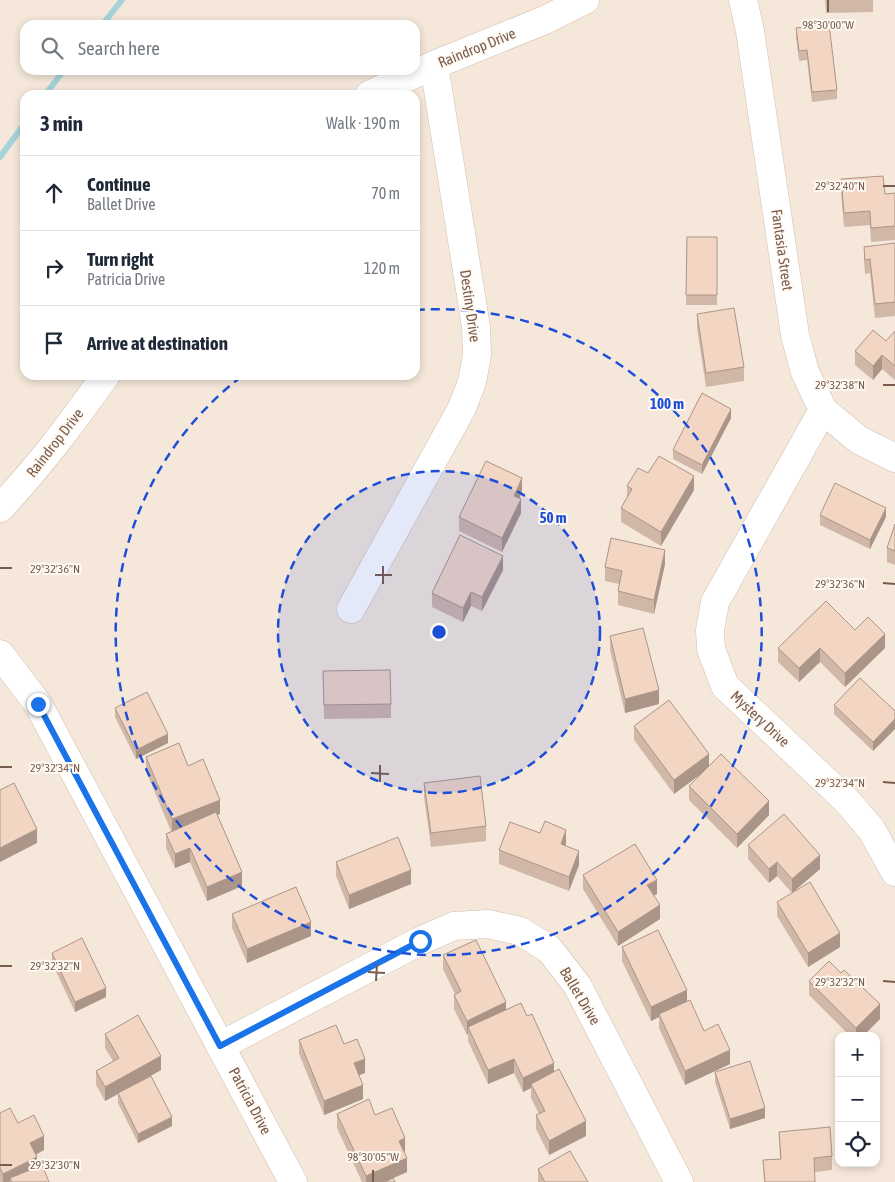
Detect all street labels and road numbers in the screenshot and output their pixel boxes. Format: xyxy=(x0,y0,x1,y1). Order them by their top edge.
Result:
street label: Raindrop Drive xyxy=(436,24,518,71)
street label: Fantasia Street xyxy=(768,208,797,292)
street label: Destiny Drive xyxy=(457,269,484,343)
street label: Raindrop Drive xyxy=(23,405,87,480)
street label: Mystery Drive xyxy=(727,687,793,750)
street label: Ballet Drive xyxy=(557,964,604,1028)
street label: Patricia Drive xyxy=(226,1064,275,1137)

